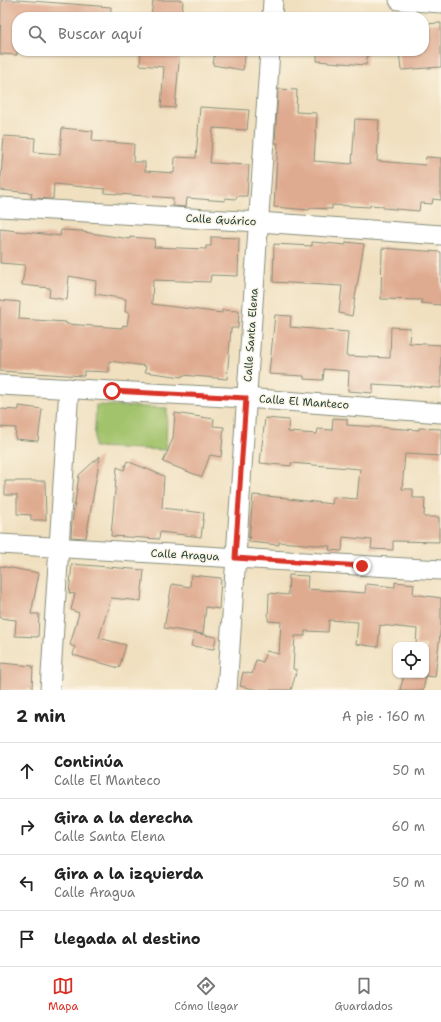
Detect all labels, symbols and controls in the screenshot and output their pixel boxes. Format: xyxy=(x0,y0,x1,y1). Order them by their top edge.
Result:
search box xyxy=(12,12,429,56)
icon: search xyxy=(26,23,48,45)
text: Buscar aquí xyxy=(58,24,142,44)
street label: Calle Guárico xyxy=(185,211,257,229)
street label: Calle Santa Elena xyxy=(240,287,262,382)
route start xyxy=(103,382,121,400)
street label: Calle El Manteco xyxy=(258,391,350,413)
street label: Calle Aragua xyxy=(150,546,220,564)
route end xyxy=(353,557,371,575)
map controls xyxy=(393,642,429,678)
button: locate xyxy=(393,642,429,678)
text: 2 min xyxy=(16,705,66,727)
text: A pie · 160 m xyxy=(342,708,425,725)
text: Continúa xyxy=(54,752,123,772)
icon: ahead xyxy=(16,760,38,782)
text: 50 m xyxy=(392,762,425,779)
text: Calle El Manteco xyxy=(54,772,161,789)
text: Gira a la derecha xyxy=(54,808,193,828)
icon: right xyxy=(16,816,38,838)
text: 60 m xyxy=(392,818,425,835)
text: Calle Santa Elena xyxy=(54,828,165,845)
text: Gira a la izquierda xyxy=(54,864,203,884)
icon: left xyxy=(16,872,38,894)
text: 50 m xyxy=(392,874,425,891)
text: Calle Aragua xyxy=(54,884,135,901)
icon: arrive xyxy=(16,928,38,950)
text: Llegada al destino xyxy=(54,929,201,949)
tab: Mapa xyxy=(48,975,78,1014)
tab: Cómo llegar xyxy=(174,975,238,1014)
tab: Guardados xyxy=(334,975,393,1014)

